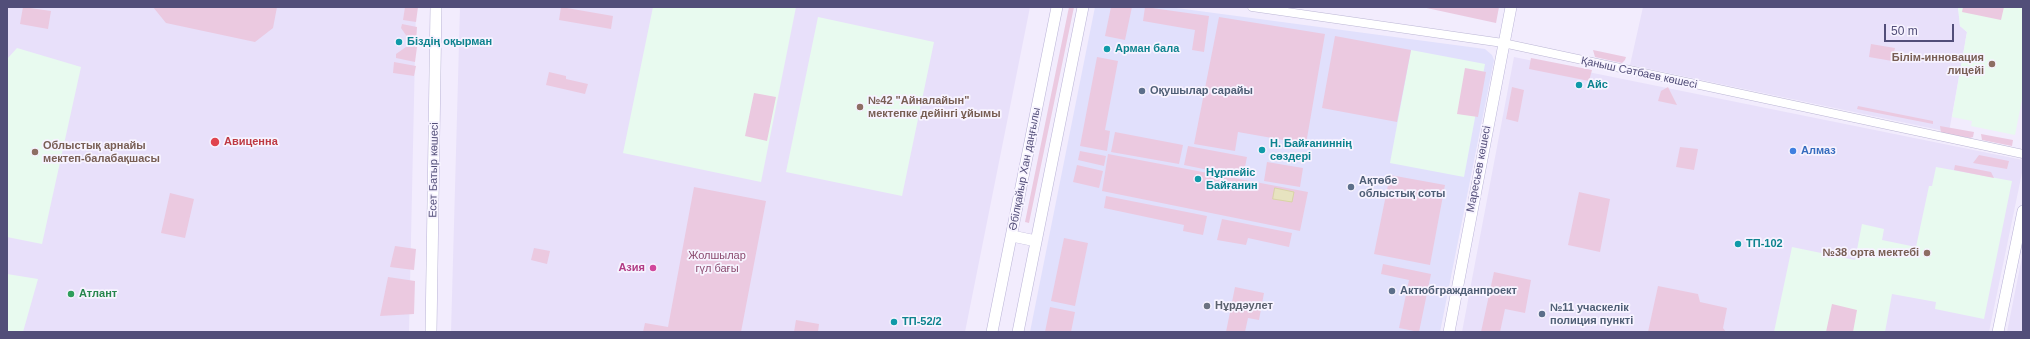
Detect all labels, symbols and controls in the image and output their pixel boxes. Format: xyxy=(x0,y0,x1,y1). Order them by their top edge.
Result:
scale bar xyxy=(1886,16,1956,42)
text: 50 m xyxy=(1891,24,1918,38)
place label: Біздің оқырман xyxy=(407,35,492,49)
marker: Біздің оқырман xyxy=(394,37,404,47)
place label: Арман бала xyxy=(1115,42,1179,56)
marker: Арман бала xyxy=(1102,44,1112,54)
place label: Білім-инновация лицейі xyxy=(1892,51,1984,77)
street label: Қаныш Сәтбаев көшесі xyxy=(1580,54,1698,92)
marker: Білім-инновация лицейі xyxy=(1987,59,1997,69)
place label: Айс xyxy=(1587,78,1608,92)
marker: Айс xyxy=(1574,80,1584,90)
place label: Оқушылар сарайы xyxy=(1150,84,1253,98)
marker: Оқушылар сарайы xyxy=(1137,86,1147,96)
place label: №42 "Айналайын" мектепке дейінгі ұйымы xyxy=(868,94,1001,120)
marker: №42 "Айналайын" мектепке дейінгі ұйымы xyxy=(855,102,865,112)
street label: Әбілқайыр Хан даңғылы xyxy=(1007,106,1043,232)
street label: Есет Батыр көшесі xyxy=(427,122,441,218)
street label: Маресьев көшесі xyxy=(1464,125,1494,213)
place label: Авиценна xyxy=(224,135,278,149)
marker: Авиценна xyxy=(209,136,221,148)
place label: Н. Байғаниннің сөздері xyxy=(1270,137,1352,163)
place label: Облыстық арнайы мектеп-балабақшасы xyxy=(43,139,160,165)
place label: Алмаз xyxy=(1801,144,1836,158)
marker: Н. Байғаниннің сөздері xyxy=(1257,145,1267,155)
marker: Алмаз xyxy=(1788,146,1798,156)
marker: Облыстық арнайы мектеп-балабақшасы xyxy=(30,147,40,157)
place label: Нұрпейіс Байғанин xyxy=(1206,166,1258,192)
marker: Нұрпейіс Байғанин xyxy=(1193,174,1203,184)
place label: Ақтөбе облыстық соты xyxy=(1359,174,1445,200)
marker: Ақтөбе облыстық соты xyxy=(1346,182,1356,192)
place label: ТП-102 xyxy=(1746,237,1783,251)
marker: ТП-102 xyxy=(1733,239,1743,249)
place label: №38 орта мектебі xyxy=(1823,246,1919,260)
marker: №38 орта мектебі xyxy=(1922,248,1932,258)
park label: Жолшылар гүл бағы xyxy=(688,249,746,275)
place label: Азия xyxy=(618,261,645,275)
marker: Азия xyxy=(648,263,658,273)
place label: Актюбгражданпроект xyxy=(1400,284,1517,298)
marker: Актюбгражданпроект xyxy=(1387,286,1397,296)
place label: Атлант xyxy=(79,287,117,301)
marker: Атлант xyxy=(66,289,76,299)
place label: Нұрдәулет xyxy=(1215,299,1273,313)
marker: Нұрдәулет xyxy=(1202,301,1212,311)
place label: №11 учаскелік полиция пункті xyxy=(1550,301,1633,327)
marker: №11 учаскелік полиция пункті xyxy=(1537,309,1547,319)
place label: ТП-52/2 xyxy=(902,315,942,329)
marker: ТП-52/2 xyxy=(889,317,899,327)

